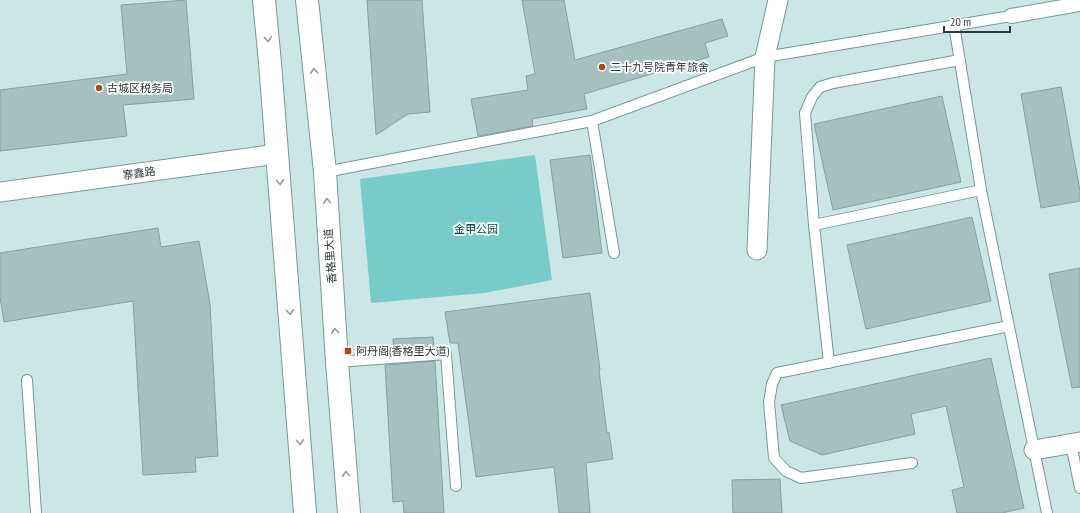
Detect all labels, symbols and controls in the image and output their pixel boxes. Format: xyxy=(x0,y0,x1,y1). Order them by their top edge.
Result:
scale bar xyxy=(944,8,1010,34)
text: 20 m xyxy=(950,14,971,29)
one-way arrow xyxy=(263,36,272,42)
place label: 二十九号院青年旅舍 xyxy=(610,60,709,74)
marker: 二十九号院青年旅舍 xyxy=(597,62,607,72)
one-way arrow xyxy=(310,68,319,74)
place label: 古城区税务局 xyxy=(107,81,173,95)
marker: 古城区税务局 xyxy=(94,83,104,93)
street label: 寨鑫路 xyxy=(122,164,156,182)
one-way arrow xyxy=(275,179,284,185)
one-way arrow xyxy=(322,198,331,204)
park label: 金甲公园 xyxy=(454,222,498,236)
street label: 香格里大道 xyxy=(321,228,339,284)
one-way arrow xyxy=(285,309,294,315)
one-way arrow xyxy=(330,328,339,334)
place label: 阿丹阁(香格里大道) xyxy=(356,344,450,358)
marker: 阿丹阁(香格里大道) xyxy=(343,346,353,356)
one-way arrow xyxy=(295,439,304,445)
one-way arrow xyxy=(341,471,350,477)

